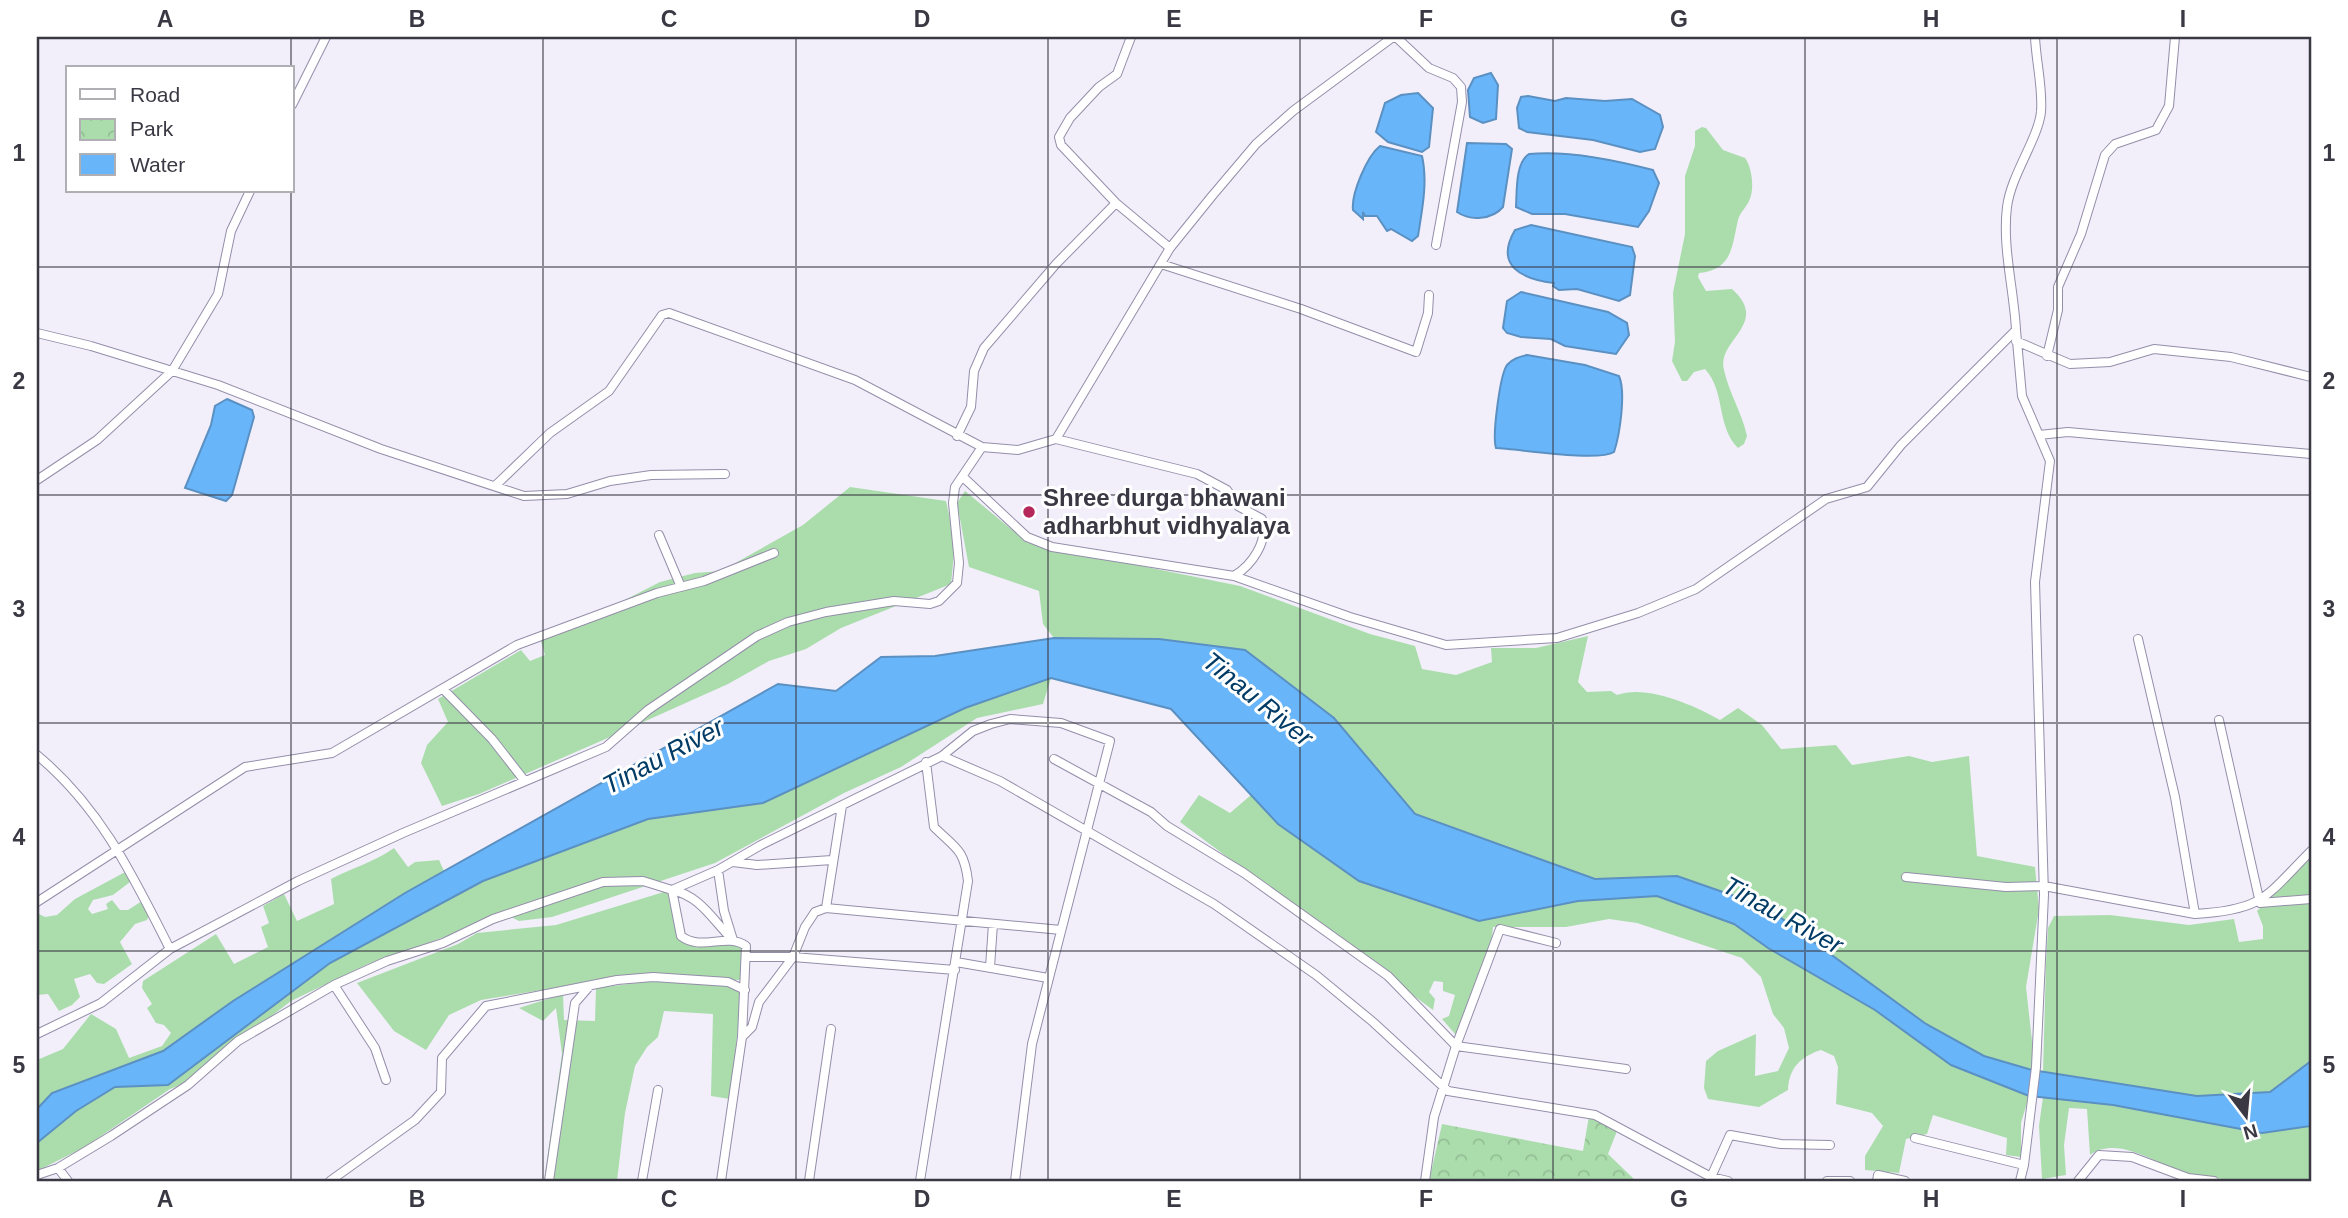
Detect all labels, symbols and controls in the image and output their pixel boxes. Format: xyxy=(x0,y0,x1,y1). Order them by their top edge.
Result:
text: A xyxy=(157,6,173,32)
text: B xyxy=(409,6,425,32)
text: C xyxy=(661,6,677,32)
text: D xyxy=(914,6,930,32)
text: E xyxy=(1166,6,1182,32)
text: F xyxy=(1419,6,1433,32)
text: G xyxy=(1670,6,1688,32)
text: H xyxy=(1923,6,1939,32)
text: I xyxy=(2180,6,2186,32)
legend xyxy=(66,66,294,192)
text: Road xyxy=(130,83,180,106)
text: Park xyxy=(130,117,174,140)
text: 1 xyxy=(13,140,26,166)
text: 1 xyxy=(2323,140,2336,166)
text: Water xyxy=(130,153,185,176)
text: 2 xyxy=(13,368,25,394)
text: 2 xyxy=(2323,368,2335,394)
place label: Shree durga bhawani adharbhut vidhyalaya xyxy=(1043,484,1290,539)
marker: Shree durga bhawani adharbhut vidhyalaya xyxy=(1021,504,1037,520)
text: 3 xyxy=(13,596,25,622)
text: 3 xyxy=(2323,596,2335,622)
water label: Tinau River xyxy=(1197,646,1320,753)
water label: Tinau River xyxy=(597,711,730,800)
text: 4 xyxy=(13,824,26,850)
text: 4 xyxy=(2323,824,2336,850)
water label: Tinau River xyxy=(1718,870,1849,961)
text: 5 xyxy=(13,1052,26,1078)
text: 5 xyxy=(2323,1052,2336,1078)
north arrow xyxy=(2212,1082,2282,1152)
text: N xyxy=(2241,1120,2260,1144)
text: A xyxy=(157,1186,173,1212)
text: B xyxy=(409,1186,425,1212)
text: C xyxy=(661,1186,677,1212)
text: D xyxy=(914,1186,930,1212)
text: E xyxy=(1166,1186,1182,1212)
text: F xyxy=(1419,1186,1433,1212)
text: G xyxy=(1670,1186,1688,1212)
text: H xyxy=(1923,1186,1939,1212)
text: I xyxy=(2180,1186,2186,1212)

